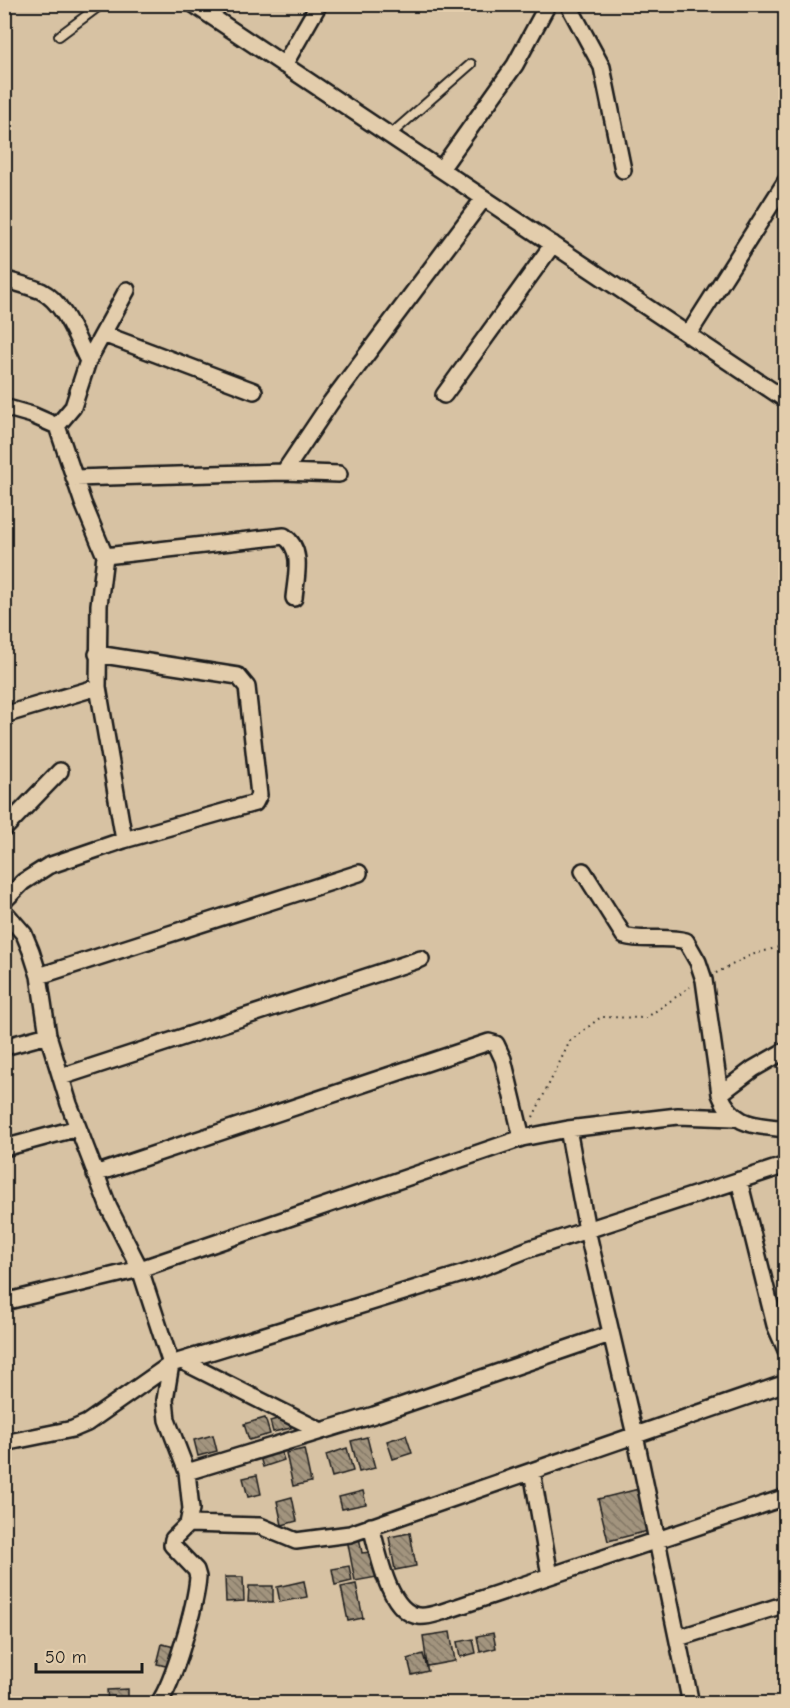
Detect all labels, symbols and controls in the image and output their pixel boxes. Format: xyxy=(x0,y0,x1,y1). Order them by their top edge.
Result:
scale bar xyxy=(36,1636,142,1674)
text: 50 m xyxy=(45,1647,87,1668)

